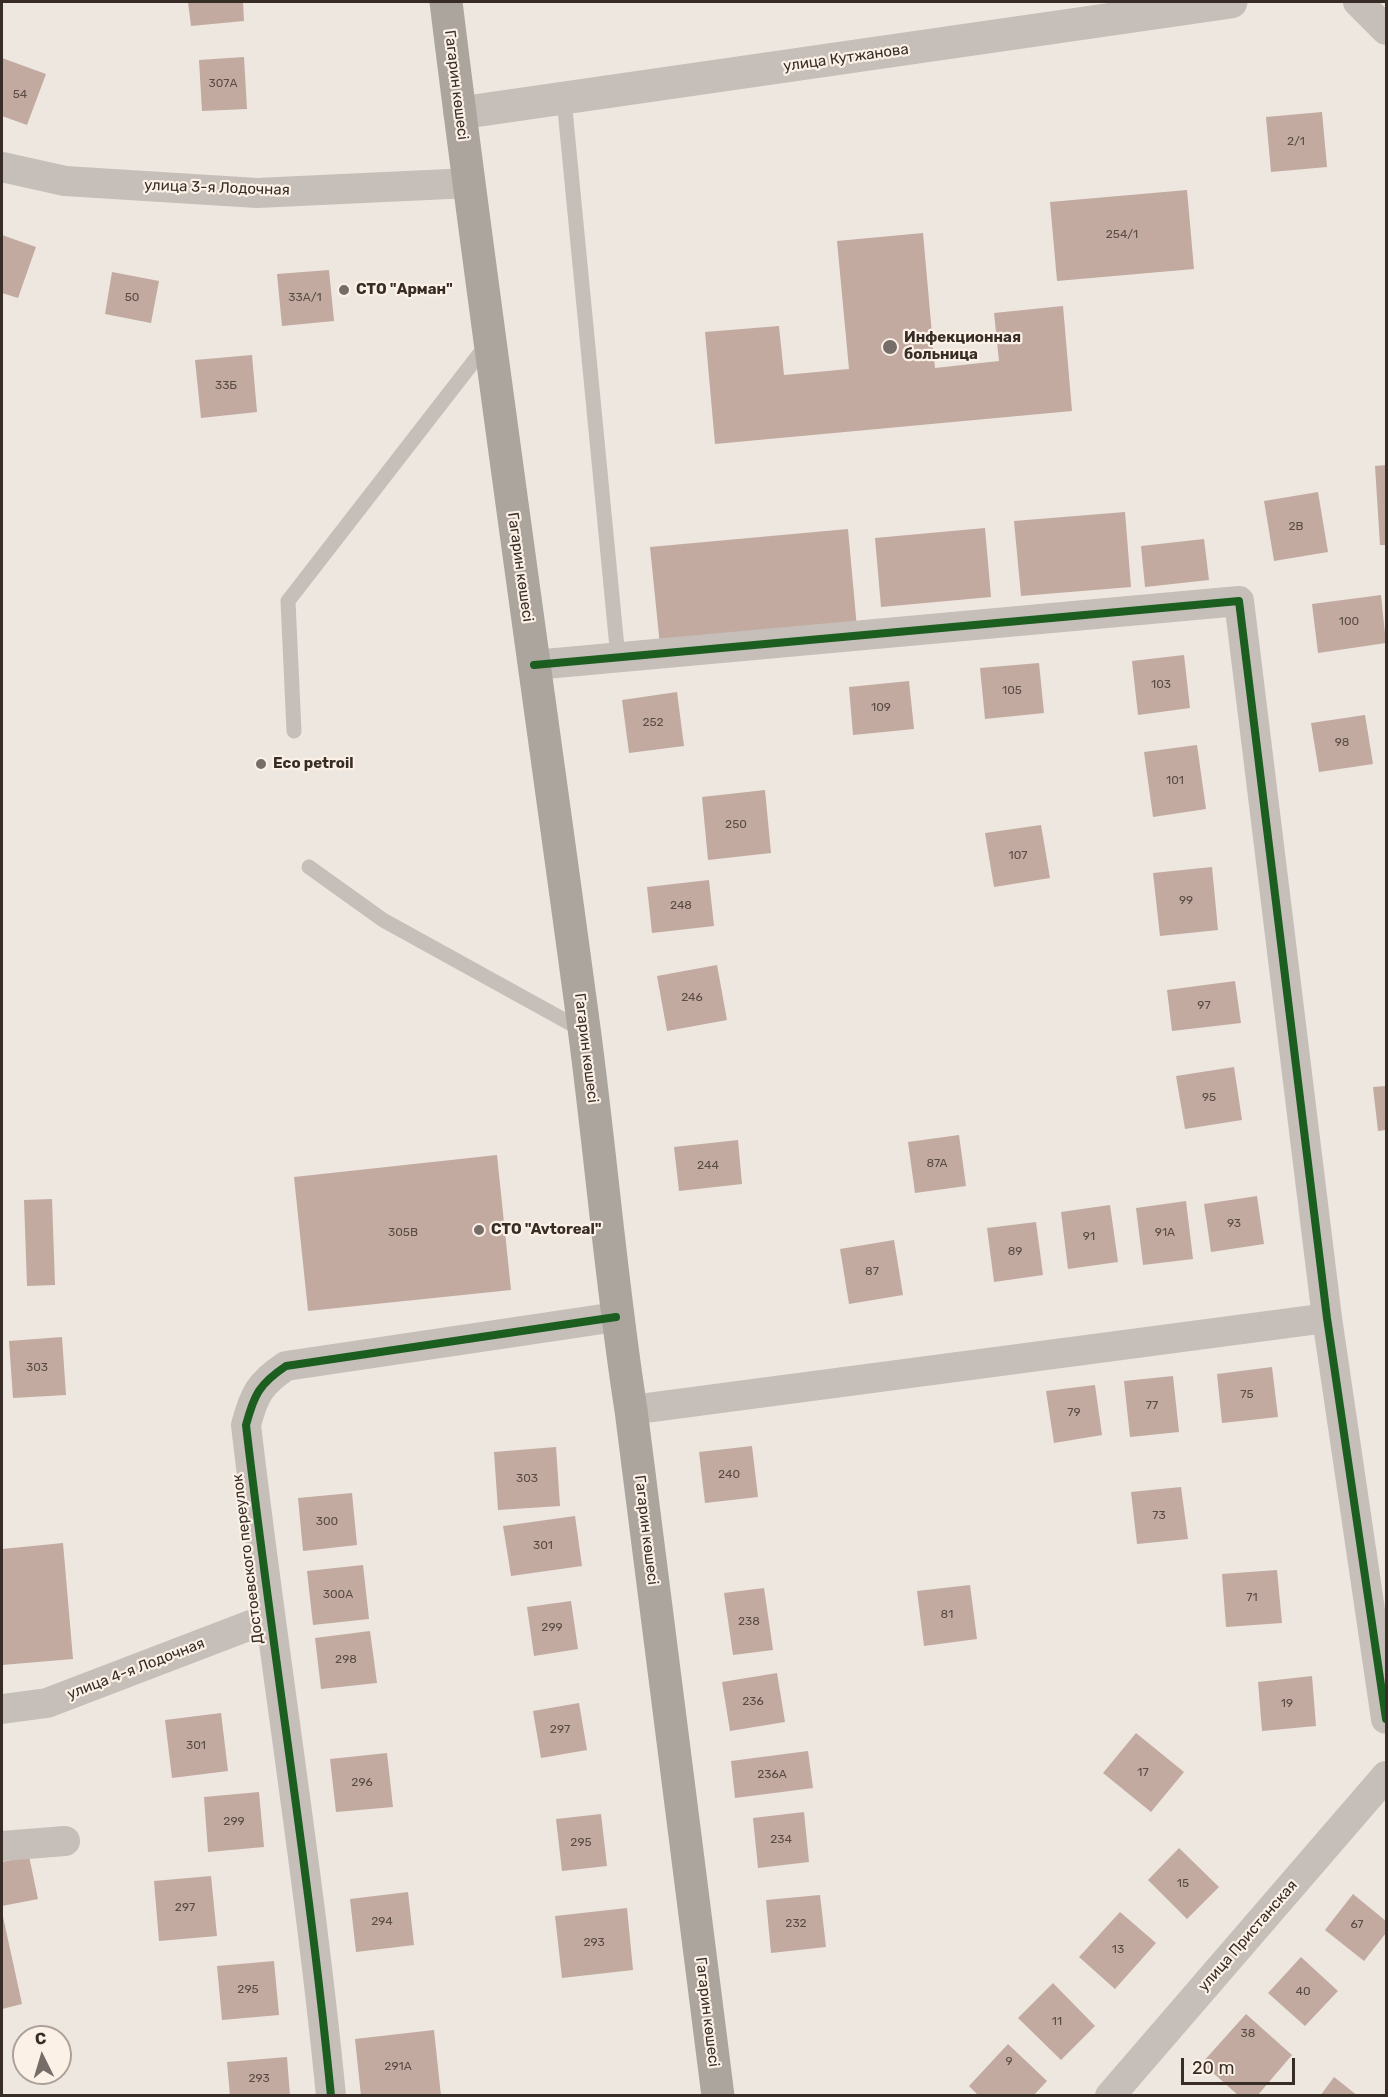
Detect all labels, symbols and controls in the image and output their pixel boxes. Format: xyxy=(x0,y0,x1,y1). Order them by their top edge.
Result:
street label: Гагарин көшесі xyxy=(440,29,472,141)
street label: улица Кутжанова xyxy=(782,40,910,76)
house number: 307А xyxy=(208,77,238,91)
house number: 54 xyxy=(13,88,27,102)
house number: 2/1 xyxy=(1287,135,1305,149)
street label: улица 3-я Лодочная xyxy=(144,176,290,200)
house number: 254/1 xyxy=(1106,228,1138,242)
place label: СТО "Арман" xyxy=(356,281,453,299)
marker: СТО "Арман" xyxy=(337,283,351,297)
house number: 50 xyxy=(125,291,139,305)
house number: 33A/1 xyxy=(288,291,322,305)
place label: Инфекционная больница xyxy=(904,329,1021,364)
marker: Инфекционная больница xyxy=(881,338,899,356)
house number: 33Б xyxy=(215,379,237,393)
street label: Гагарин көшесі xyxy=(503,511,537,623)
house number: 2В xyxy=(1288,520,1304,534)
house number: 100 xyxy=(1339,615,1359,629)
house number: 103 xyxy=(1151,678,1171,692)
house number: 105 xyxy=(1002,684,1022,698)
house number: 109 xyxy=(871,701,891,715)
house number: 252 xyxy=(642,716,664,730)
house number: 98 xyxy=(1335,736,1349,750)
place label: Eco petroil xyxy=(273,755,354,773)
marker: Eco petroil xyxy=(254,757,268,771)
house number: 101 xyxy=(1166,774,1184,788)
house number: 250 xyxy=(725,818,747,832)
house number: 107 xyxy=(1009,849,1027,863)
house number: 99 xyxy=(1179,894,1193,908)
house number: 248 xyxy=(670,899,692,913)
house number: 246 xyxy=(681,991,703,1005)
street label: Гагарин көшесі xyxy=(570,992,602,1104)
house number: 97 xyxy=(1197,999,1211,1013)
house number: 95 xyxy=(1202,1091,1216,1105)
house number: 87A xyxy=(926,1157,948,1171)
house number: 244 xyxy=(697,1159,719,1173)
house number: 93 xyxy=(1227,1217,1241,1231)
place label: СТО "Avtoreal" xyxy=(491,1221,602,1239)
marker: СТО "Avtoreal" xyxy=(472,1223,486,1237)
house number: 305В xyxy=(388,1226,418,1240)
house number: 91A xyxy=(1155,1226,1175,1240)
house number: 91 xyxy=(1083,1230,1095,1244)
house number: 89 xyxy=(1008,1245,1022,1259)
house number: 87 xyxy=(865,1265,879,1279)
house number: 303 xyxy=(26,1361,48,1375)
house number: 75 xyxy=(1240,1388,1254,1402)
house number: 77 xyxy=(1146,1399,1158,1413)
house number: 79 xyxy=(1067,1406,1081,1420)
house number: 240 xyxy=(718,1468,740,1482)
house number: 303 xyxy=(516,1472,538,1486)
street label: Достоевского переулок xyxy=(229,1473,267,1645)
street label: Гагарин көшесі xyxy=(630,1474,662,1586)
house number: 73 xyxy=(1152,1509,1166,1523)
house number: 300 xyxy=(316,1515,338,1529)
house number: 301 xyxy=(533,1539,553,1553)
house number: 300А xyxy=(323,1588,353,1602)
house number: 71 xyxy=(1246,1591,1258,1605)
house number: 81 xyxy=(941,1608,953,1622)
house number: 238 xyxy=(738,1615,760,1629)
house number: 299 xyxy=(541,1621,563,1635)
street label: улица 4-я Лодочная xyxy=(65,1634,207,1704)
house number: 298 xyxy=(335,1653,357,1667)
house number: 236 xyxy=(742,1695,764,1709)
house number: 19 xyxy=(1281,1697,1293,1711)
house number: 297 xyxy=(550,1723,570,1737)
house number: 301 xyxy=(186,1739,206,1753)
house number: 17 xyxy=(1137,1766,1149,1780)
house number: 236A xyxy=(757,1768,787,1782)
house number: 296 xyxy=(351,1776,373,1790)
house number: 299 xyxy=(223,1815,245,1829)
house number: 234 xyxy=(770,1833,792,1847)
house number: 295 xyxy=(570,1836,592,1850)
house number: 15 xyxy=(1177,1877,1189,1891)
street label: улица Пристанская xyxy=(1195,1877,1301,1995)
house number: 297 xyxy=(175,1901,195,1915)
house number: 294 xyxy=(371,1915,393,1929)
house number: 232 xyxy=(785,1917,807,1931)
house number: 67 xyxy=(1350,1918,1364,1932)
house number: 293 xyxy=(583,1936,605,1950)
house number: 13 xyxy=(1112,1943,1124,1957)
street label: Гагарин көшесі xyxy=(691,1956,723,2068)
house number: 295 xyxy=(237,1983,259,1997)
house number: 40 xyxy=(1295,1985,1311,1999)
house number: 11 xyxy=(1052,2015,1062,2029)
north arrow xyxy=(12,2025,72,2085)
house number: 38 xyxy=(1241,2027,1255,2041)
text: С xyxy=(34,2029,47,2049)
scale bar xyxy=(1184,2046,1298,2084)
house number: 9 xyxy=(1005,2055,1013,2069)
text: 20 m xyxy=(1192,2057,1234,2079)
house number: 291А xyxy=(384,2060,412,2074)
house number: 293 xyxy=(248,2072,270,2086)

